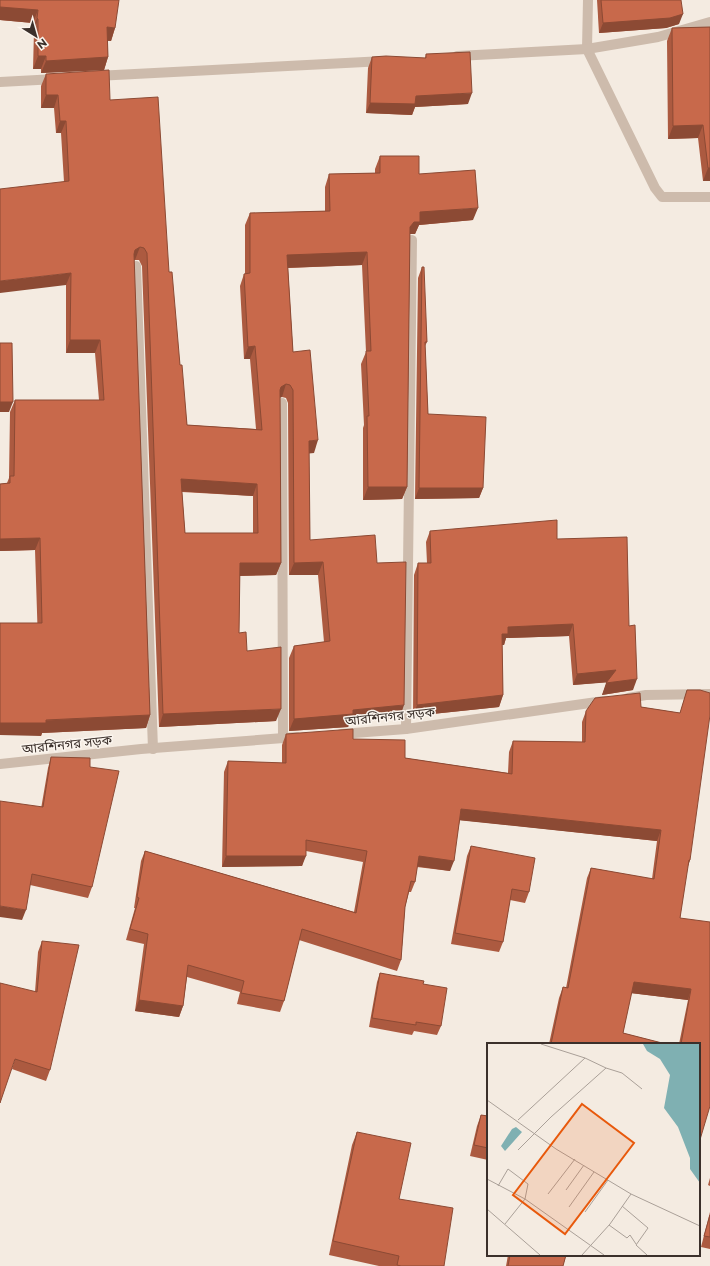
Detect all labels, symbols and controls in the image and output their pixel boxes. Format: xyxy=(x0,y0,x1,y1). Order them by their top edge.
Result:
north arrow xyxy=(16,16,56,56)
text: N xyxy=(34,36,50,52)
street label: আরশিনগর সড়ক xyxy=(343,703,436,729)
street label: আরশিনগর সড়ক xyxy=(20,731,113,757)
inset map xyxy=(487,1043,700,1256)

